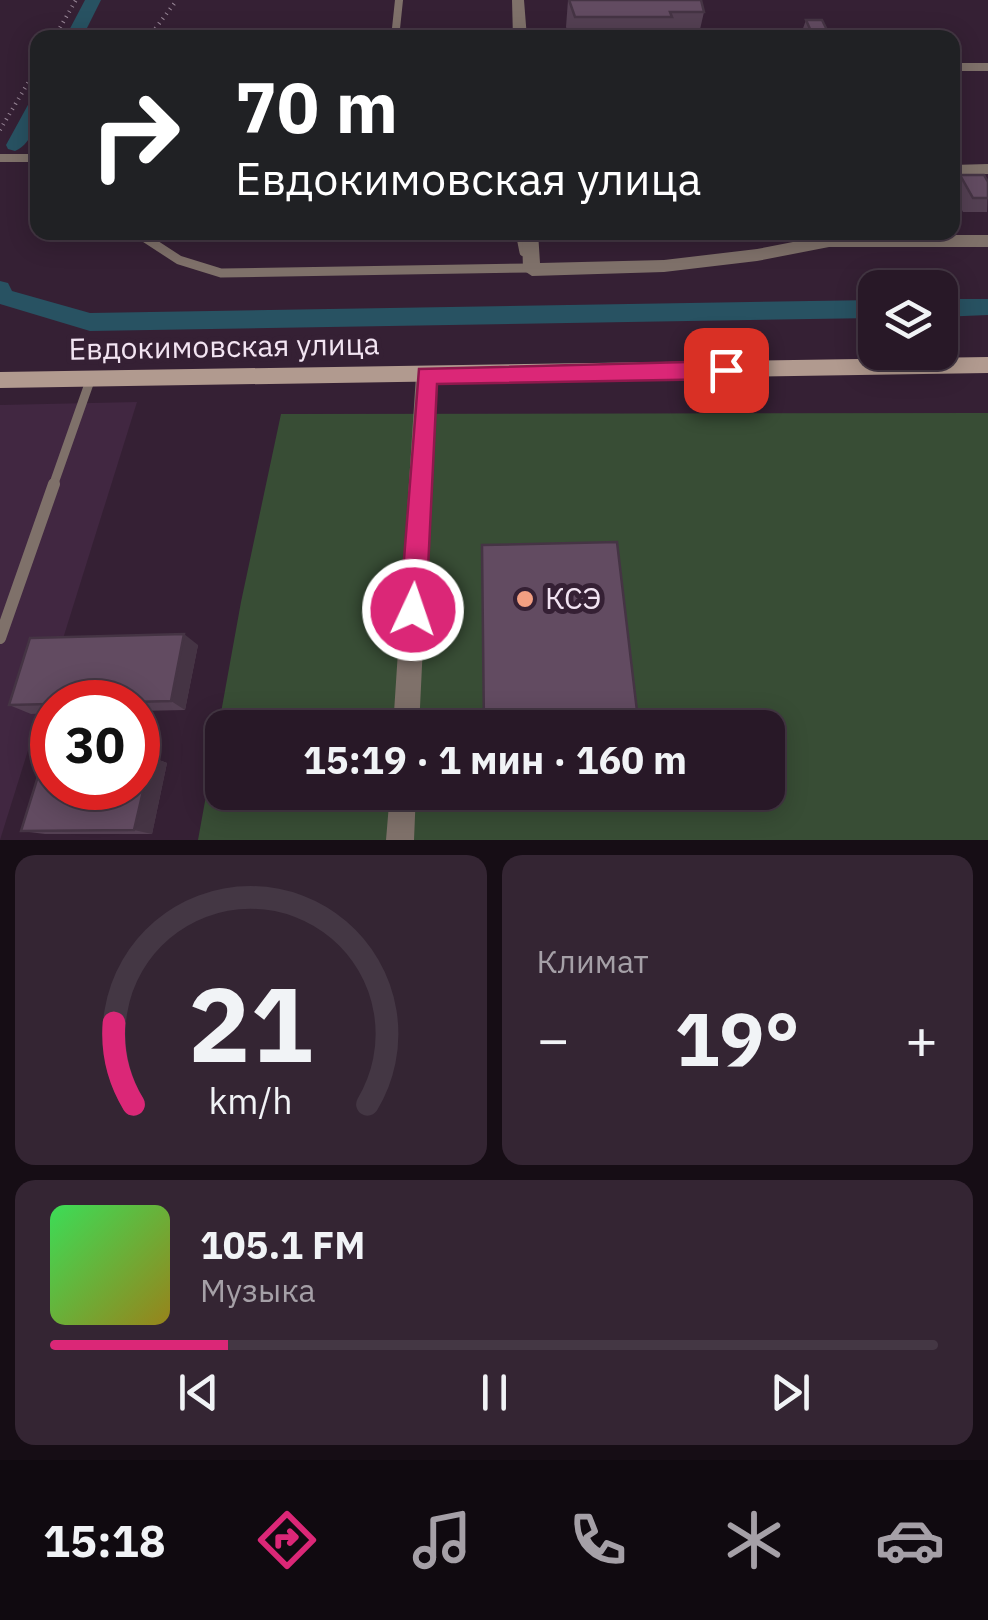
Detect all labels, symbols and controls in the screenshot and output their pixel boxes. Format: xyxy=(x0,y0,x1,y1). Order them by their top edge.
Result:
text: 70 m xyxy=(235,61,398,152)
icon: right xyxy=(70,70,200,200)
text: Евдокимовская улица xyxy=(235,149,702,207)
map controls xyxy=(858,270,958,370)
button: layers xyxy=(858,270,958,370)
street label: Евдокимовская улица xyxy=(68,323,380,368)
pin xyxy=(684,328,769,413)
icon: arrive xyxy=(699,343,754,398)
position arrow xyxy=(361,558,465,662)
place label: КСЭ xyxy=(545,578,602,617)
marker: КСЭ xyxy=(514,588,536,610)
speed limit sign: 30 xyxy=(30,680,160,810)
text: 15:19 · 1 мин · 160 m xyxy=(303,735,687,784)
text: Климат xyxy=(537,940,649,982)
text: 21 xyxy=(188,955,313,1091)
text: 19° xyxy=(675,989,800,1087)
text: − xyxy=(537,1003,570,1074)
text: + xyxy=(905,1003,938,1074)
text: km/h xyxy=(209,1077,293,1124)
text: 105.1 FM xyxy=(200,1220,365,1269)
text: Музыка xyxy=(200,1269,316,1311)
icon: previous xyxy=(171,1365,226,1420)
icon: pause xyxy=(467,1365,522,1420)
icon: next xyxy=(763,1365,818,1420)
icon: directions xyxy=(252,1505,322,1575)
icon: music xyxy=(407,1505,477,1575)
icon: phone xyxy=(563,1505,633,1575)
icon: climate xyxy=(719,1505,789,1575)
icon: car xyxy=(875,1505,945,1575)
text: 15:18 xyxy=(43,1511,166,1569)

